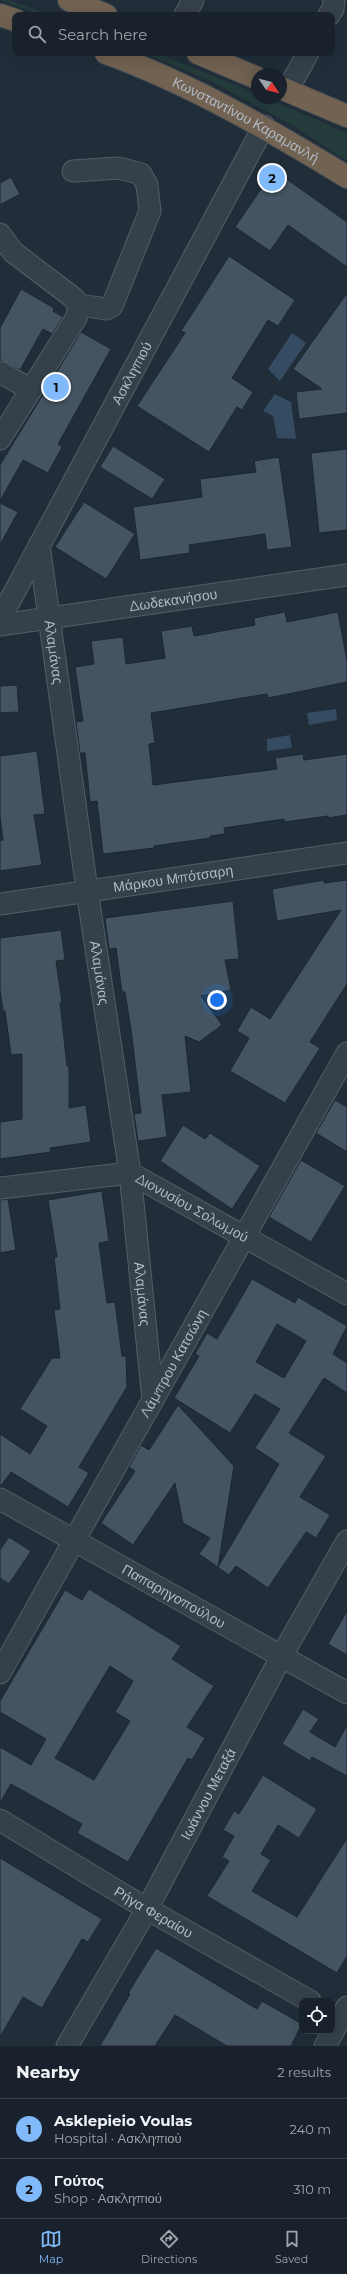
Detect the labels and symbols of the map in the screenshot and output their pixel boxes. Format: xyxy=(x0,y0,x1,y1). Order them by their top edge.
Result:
north arrow xyxy=(251,68,287,104)
street label: Κωνσταντίνου Καραμανλή xyxy=(169,73,322,167)
pin: 2 xyxy=(259,163,285,193)
street label: Ασκληπιού xyxy=(107,338,156,408)
pin: 1 xyxy=(43,372,69,402)
street label: Δωδεκανήσου xyxy=(128,585,218,615)
street label: Αλαμάνας xyxy=(41,619,67,685)
street label: Μάρκου Μπότσαρη xyxy=(112,861,234,896)
street label: Αλαμάνας xyxy=(86,940,113,1006)
your location xyxy=(207,990,227,1010)
street label: Διονυσίου Σολωμού xyxy=(133,1169,252,1246)
street label: Αλαμάνας xyxy=(130,1261,154,1327)
street label: Λάμπρου Κατσώνη xyxy=(136,1306,211,1421)
street label: Παπαρηγοπούλου xyxy=(119,1560,229,1632)
street label: Ιωάννου Μεταξά xyxy=(176,1745,240,1843)
street label: Ρήγα Φεραίου xyxy=(111,1882,196,1942)

